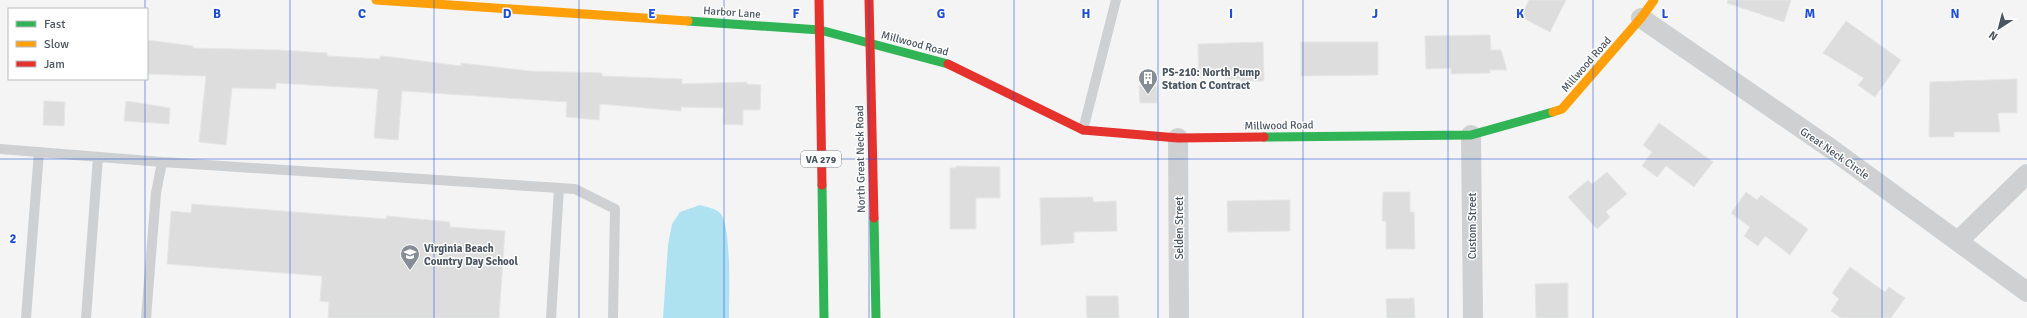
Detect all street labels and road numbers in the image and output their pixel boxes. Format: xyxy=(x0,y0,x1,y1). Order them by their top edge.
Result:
street label: Harbor Lane xyxy=(703,4,761,21)
street label: Millwood Road xyxy=(880,28,950,59)
street label: Millwood Road xyxy=(1559,34,1614,95)
street label: North Great Neck Road xyxy=(853,105,868,213)
street label: Millwood Road xyxy=(1244,118,1314,133)
street label: Great Neck Circle xyxy=(1798,125,1872,182)
road number: VA 279 xyxy=(801,151,841,167)
street label: Custom Street xyxy=(1466,192,1479,259)
street label: Selden Street xyxy=(1173,196,1186,260)

